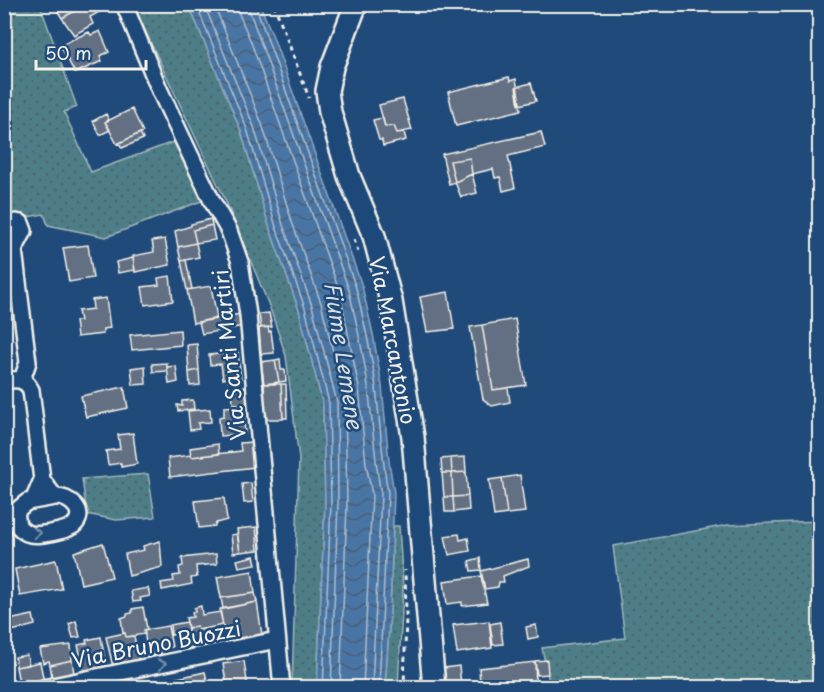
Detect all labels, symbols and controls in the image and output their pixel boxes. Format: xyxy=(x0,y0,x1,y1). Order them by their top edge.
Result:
scale bar xyxy=(36,33,146,71)
text: 50 m xyxy=(45,39,92,66)
street label: Via Marcantonio xyxy=(362,253,426,427)
street label: Via Santi Martiri xyxy=(203,268,253,442)
water label: Fiume Lemene xyxy=(317,279,373,432)
one-way arrow xyxy=(32,527,41,539)
street label: Via Bruno Buozzi xyxy=(69,611,243,675)
one-way arrow xyxy=(156,658,166,671)

